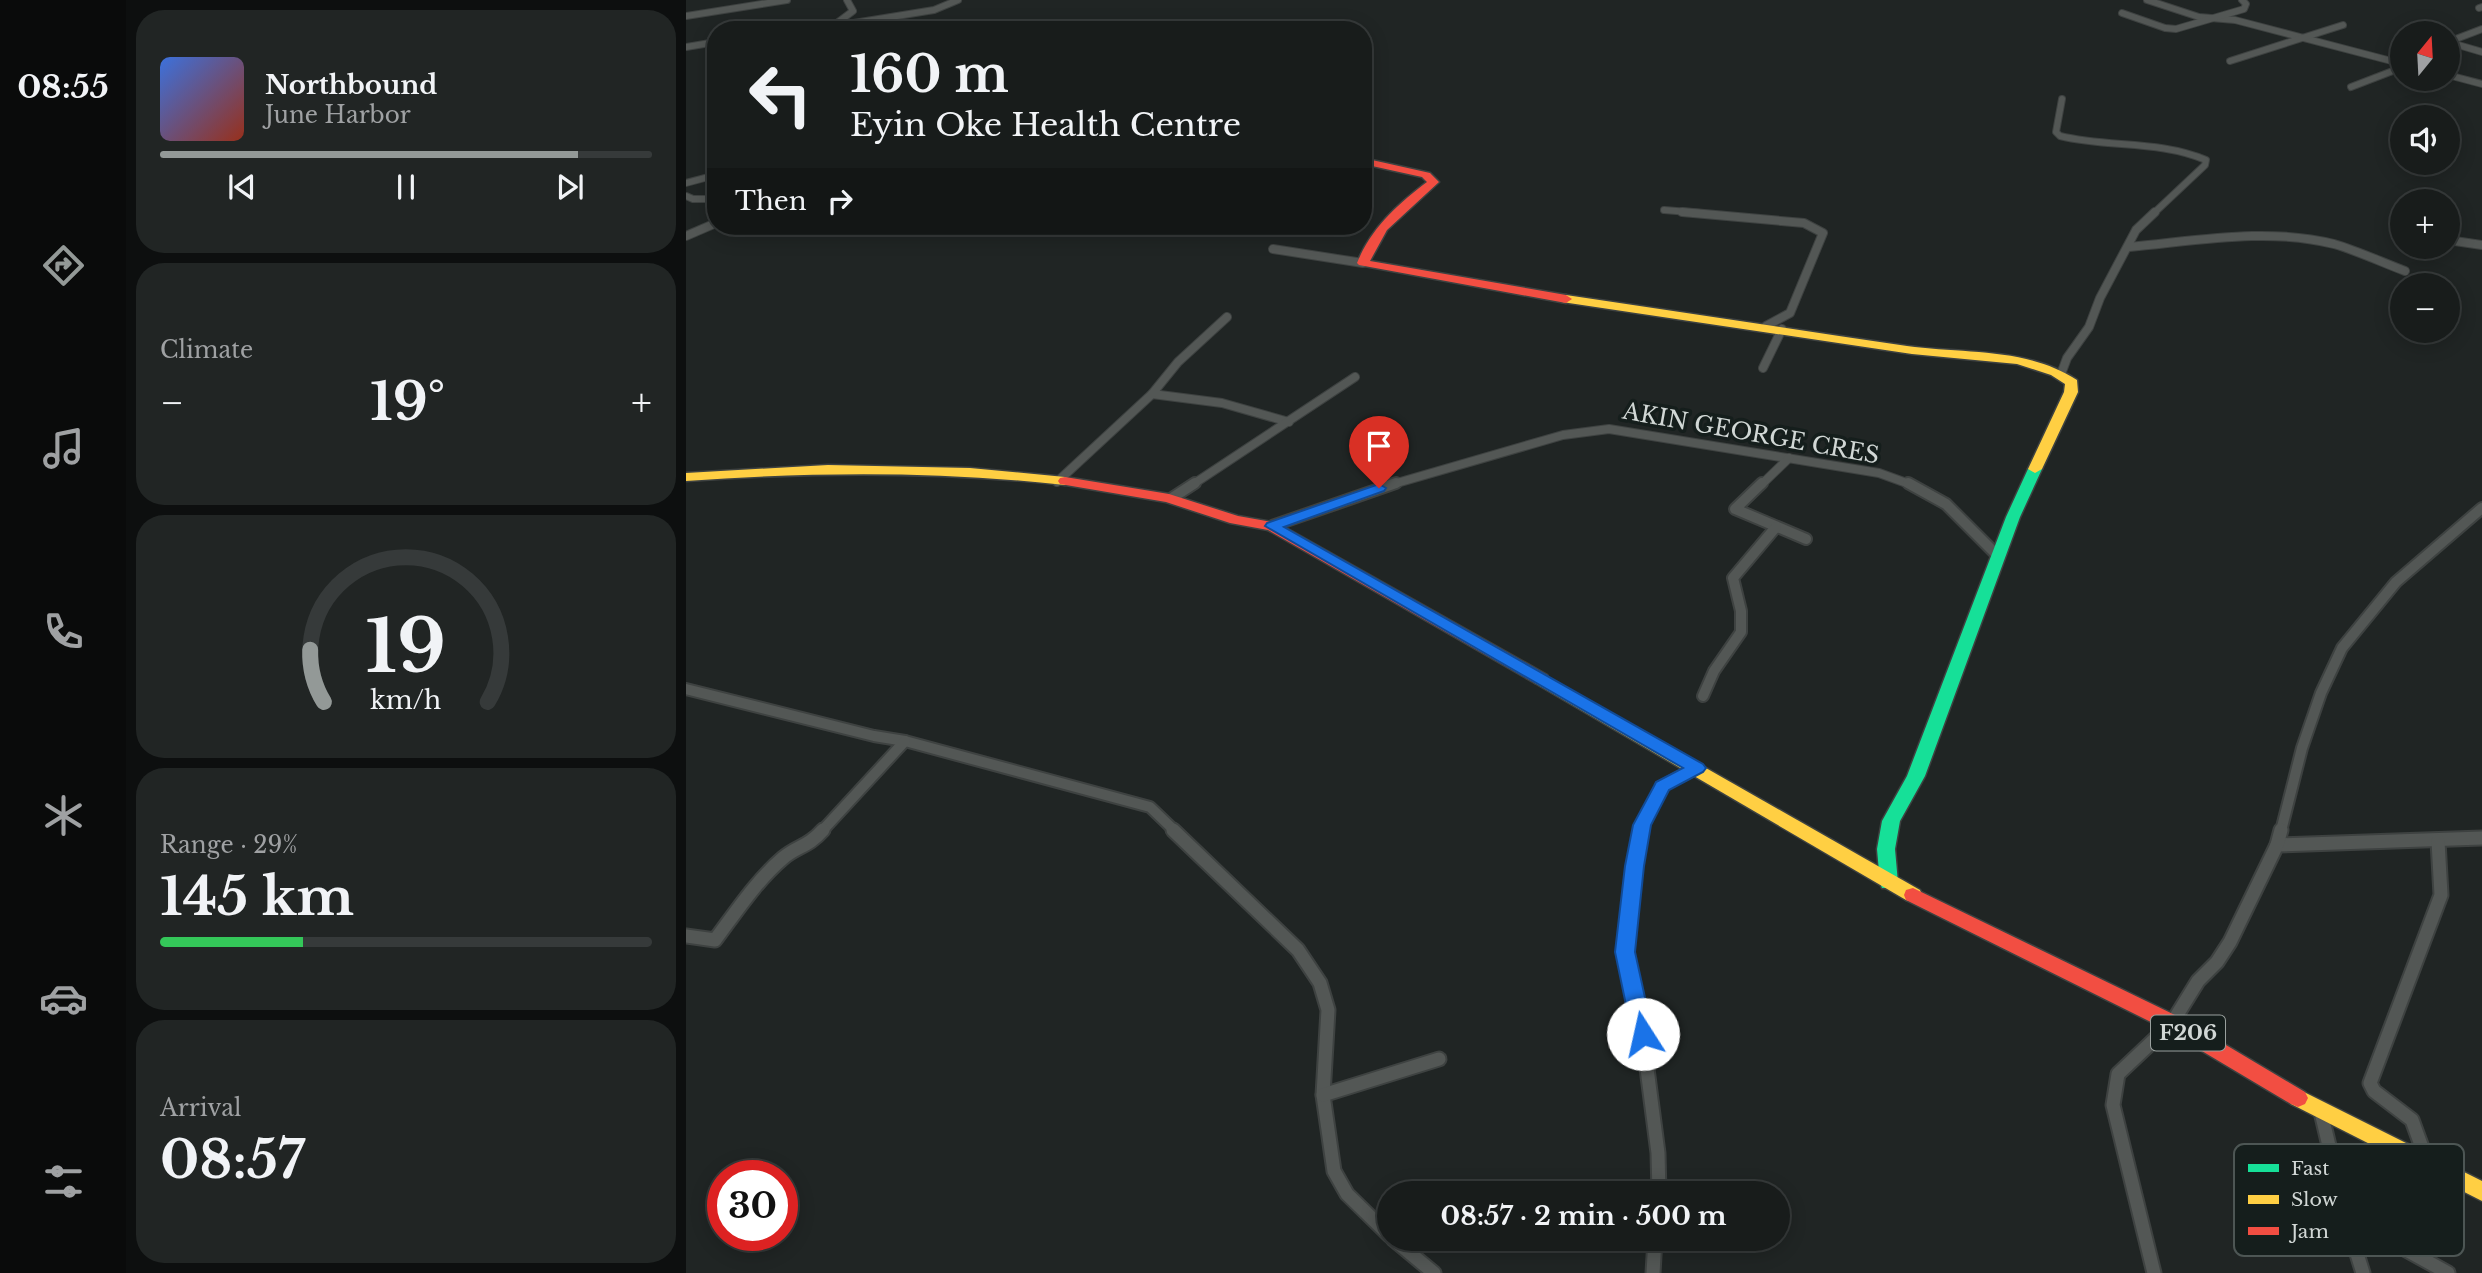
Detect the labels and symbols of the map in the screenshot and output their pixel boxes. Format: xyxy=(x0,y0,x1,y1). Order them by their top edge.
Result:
north arrow xyxy=(2390,21,2460,91)
street label: AKIN GEORGE CRES xyxy=(1620,396,1881,469)
pin xyxy=(1349,416,1409,488)
position arrow xyxy=(1606,997,1680,1071)
road number: F206 xyxy=(2151,1016,2225,1050)
legend xyxy=(2234,1144,2464,1256)
text: Fast xyxy=(2291,1157,2330,1180)
speed limit sign: 30 xyxy=(707,1160,798,1251)
text: Slow xyxy=(2291,1188,2338,1211)
text: Jam xyxy=(2288,1220,2329,1243)

